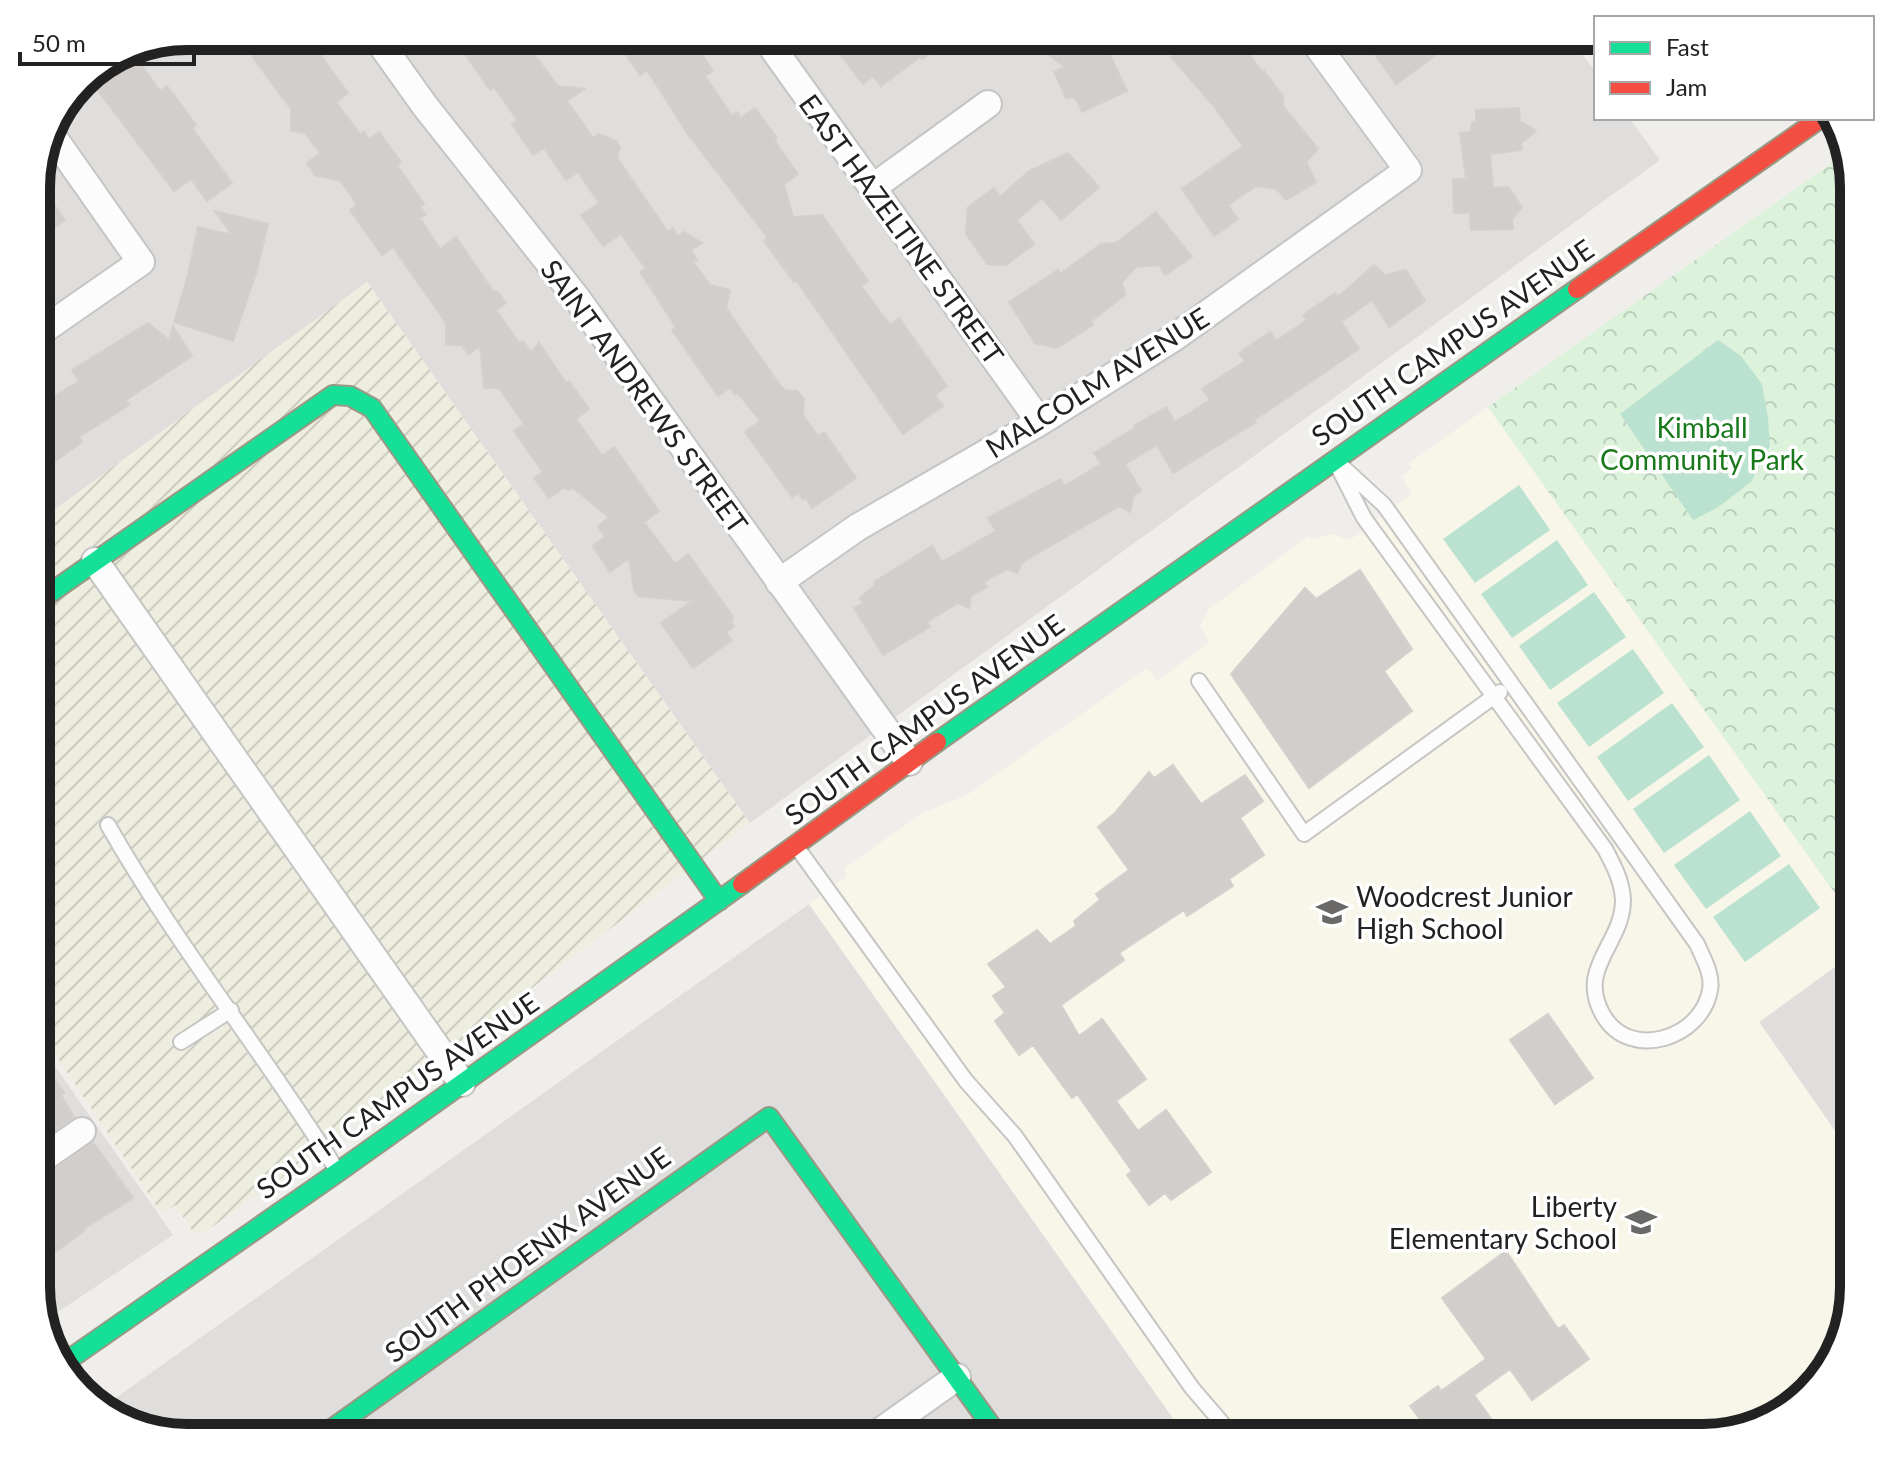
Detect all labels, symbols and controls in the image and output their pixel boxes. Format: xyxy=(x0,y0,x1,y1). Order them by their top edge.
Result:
scale bar xyxy=(20,16,194,66)
legend xyxy=(1594,16,1874,120)
text: 50 m xyxy=(32,28,86,57)
text: Fast xyxy=(1666,32,1709,61)
text: Jam xyxy=(1666,72,1707,101)
street label: EAST HAZELTINE STREET xyxy=(793,87,1012,371)
street label: SOUTH CAMPUS AVENUE xyxy=(1304,232,1600,452)
street label: SAINT ANDREWS STREET xyxy=(534,253,756,540)
street label: MALCOLM AVENUE xyxy=(979,300,1215,464)
park label: Kimball Community Park xyxy=(1600,410,1805,476)
street label: SOUTH CAMPUS AVENUE xyxy=(778,606,1070,832)
place label: Woodcrest Junior High School xyxy=(1356,879,1573,945)
school or university icon: Woodcrest Junior High School xyxy=(1315,895,1349,929)
street label: SOUTH CAMPUS AVENUE xyxy=(249,985,545,1205)
street label: SOUTH PHOENIX AVENUE xyxy=(378,1139,676,1369)
place label: Liberty Elementary School xyxy=(1389,1189,1618,1255)
school or university icon: Liberty Elementary School xyxy=(1624,1205,1658,1239)

